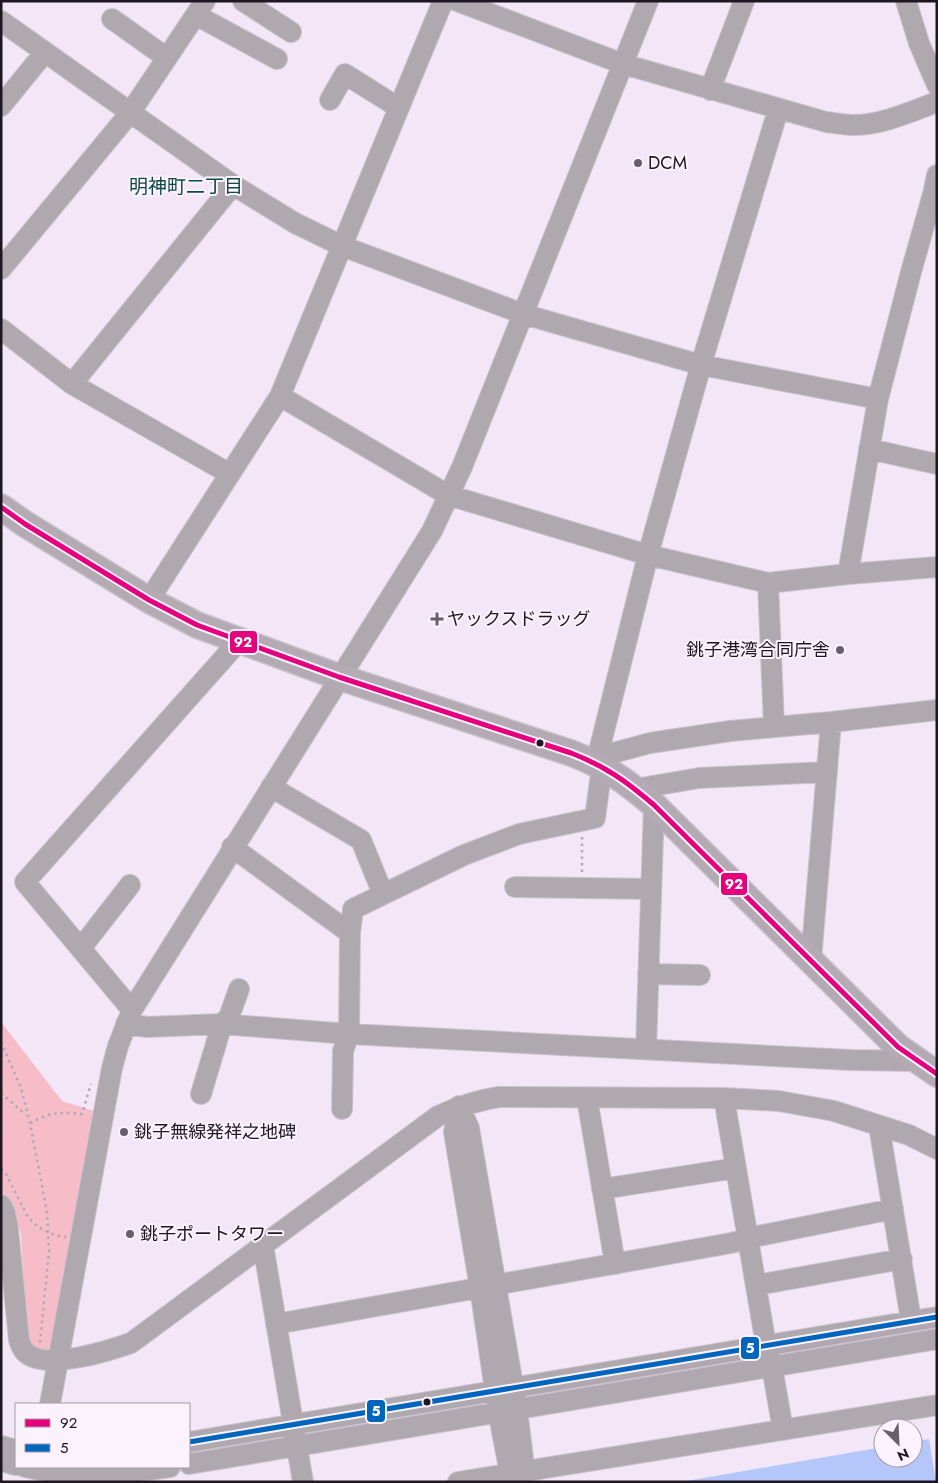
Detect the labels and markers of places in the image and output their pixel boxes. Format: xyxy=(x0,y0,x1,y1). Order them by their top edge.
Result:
place label: DCM xyxy=(648,150,687,176)
marker: DCM xyxy=(632,157,644,169)
place label: ヤックスドラッグ xyxy=(447,606,590,632)
marker: ヤックスドラッグ xyxy=(431,613,443,625)
place label: 銚子港湾合同庁舎 xyxy=(686,637,830,663)
marker: 銚子港湾合同庁舎 xyxy=(834,644,846,656)
unlabelled marker xyxy=(535,738,545,748)
place label: 銚子無線発祥之地碑 xyxy=(134,1119,296,1145)
marker: 銚子無線発祥之地碑 xyxy=(118,1126,130,1138)
place label: 銚子ポートタワー xyxy=(140,1221,284,1247)
marker: 銚子ポートタワー xyxy=(124,1228,136,1240)
unlabelled marker xyxy=(422,1397,432,1407)

